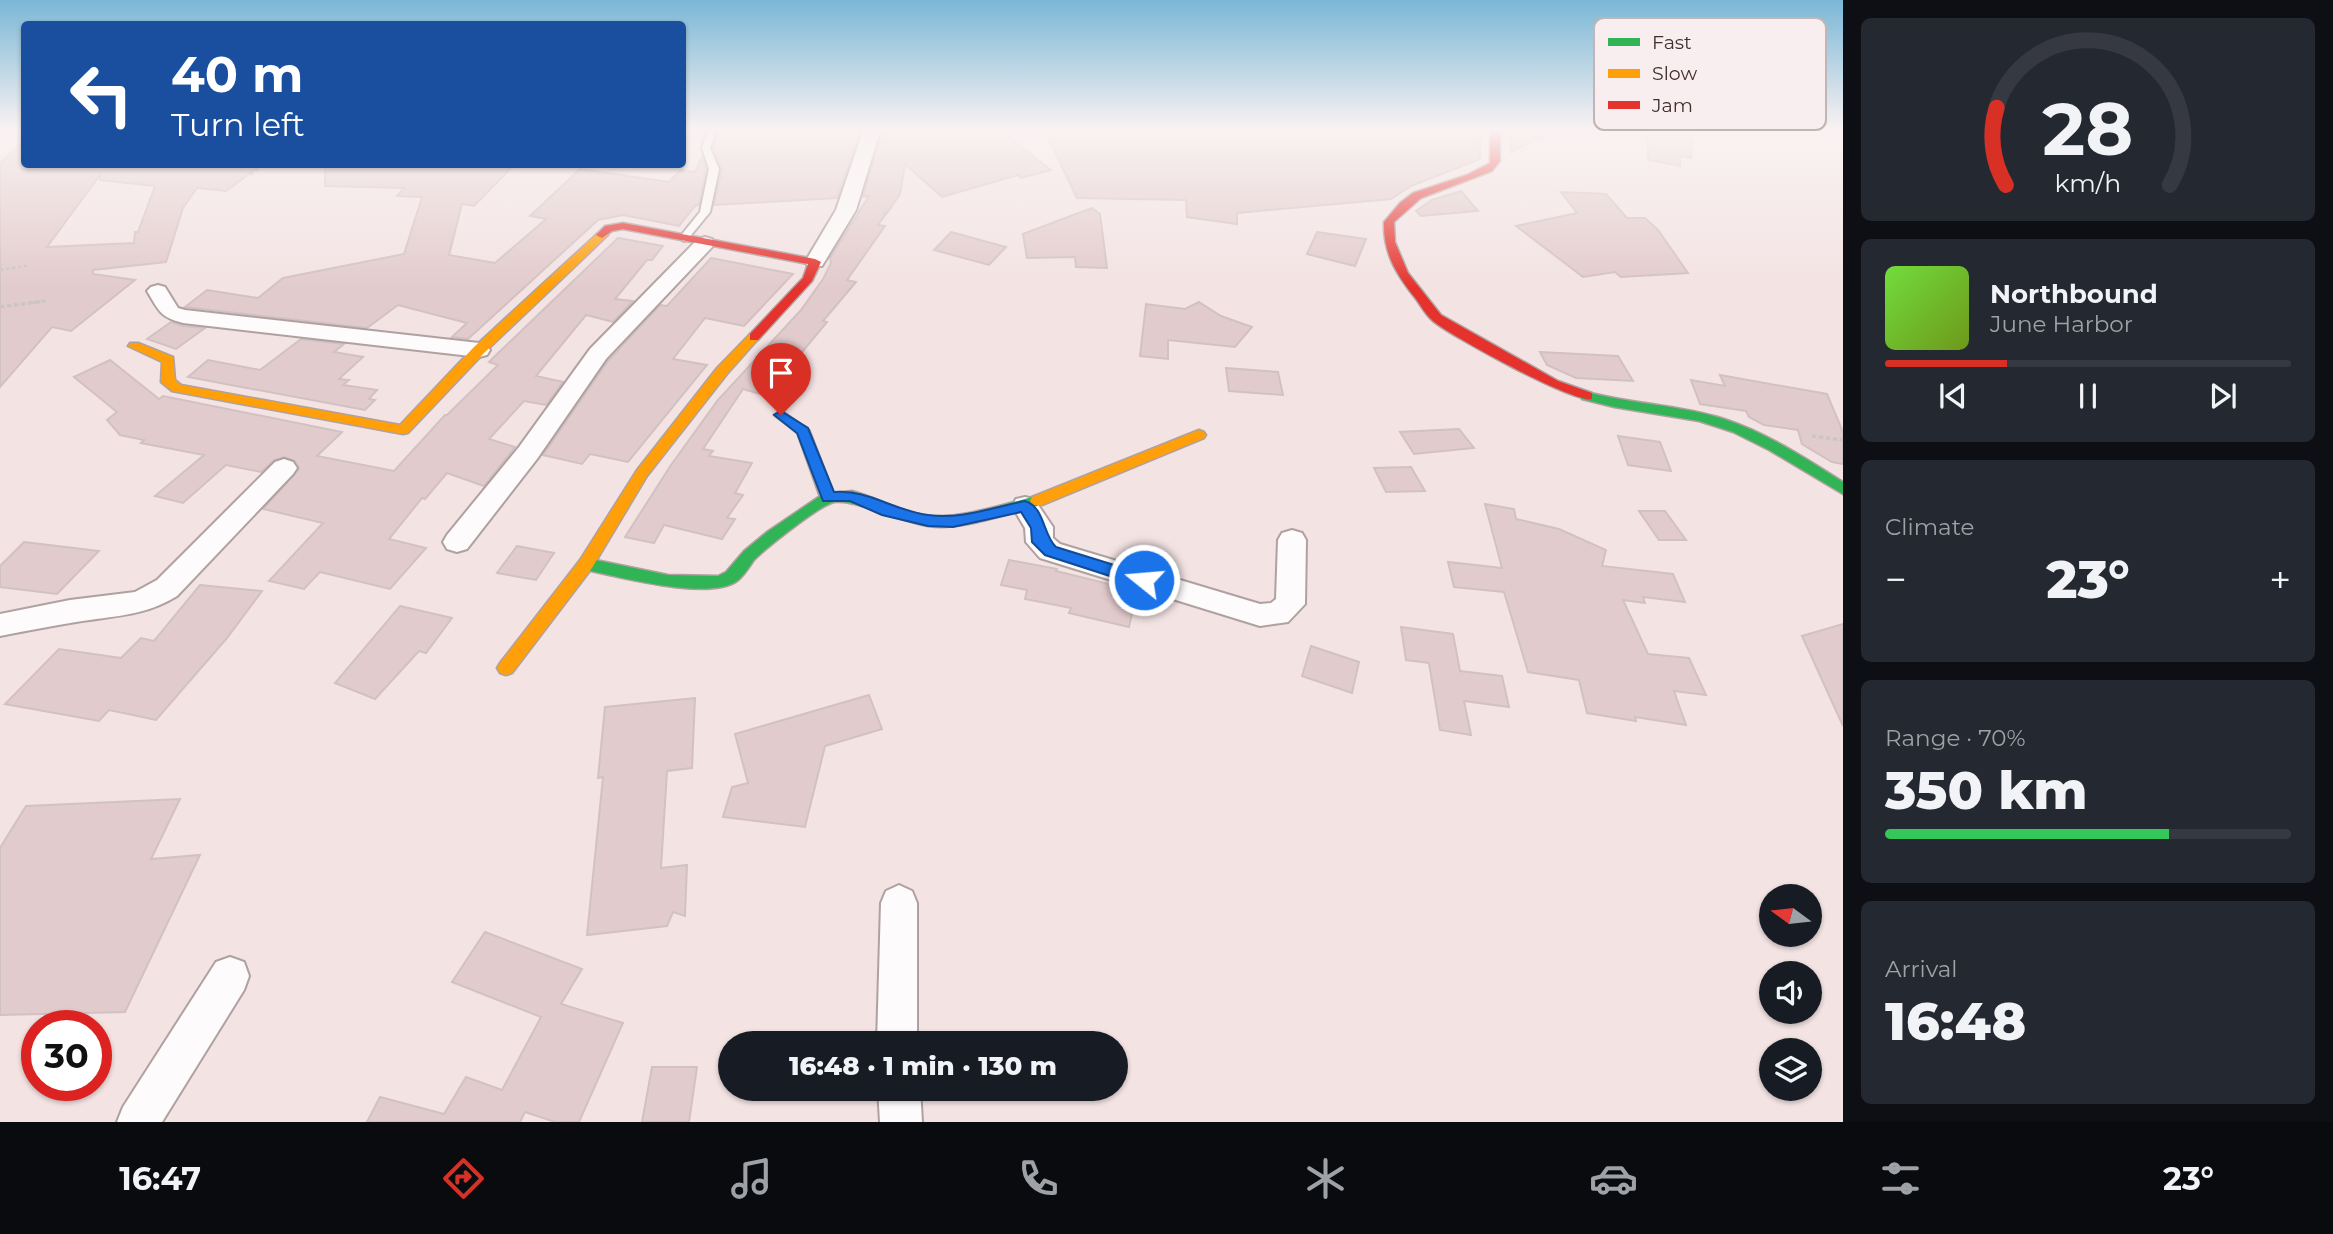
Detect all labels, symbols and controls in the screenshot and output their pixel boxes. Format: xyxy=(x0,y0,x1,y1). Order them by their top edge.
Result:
legend xyxy=(1594,18,1826,130)
text: Fast xyxy=(1652,31,1692,54)
text: 40 m xyxy=(171,45,303,104)
icon: left xyxy=(56,49,147,140)
text: Slow xyxy=(1652,62,1697,85)
text: 28 xyxy=(2043,86,2134,174)
text: Jam xyxy=(1651,94,1693,117)
text: Turn left xyxy=(171,105,305,144)
text: km/h xyxy=(2055,168,2121,198)
text: Northbound xyxy=(1990,278,2158,310)
text: June Harbor xyxy=(1990,310,2133,338)
pin xyxy=(751,343,811,415)
icon: arrive xyxy=(762,354,800,392)
icon: previous xyxy=(1934,377,1972,415)
icon: pause xyxy=(2069,377,2107,415)
icon: next xyxy=(2204,377,2242,415)
text: Climate xyxy=(1885,513,1974,541)
position arrow xyxy=(1107,543,1181,617)
text: 23° xyxy=(2046,548,2130,611)
text: − xyxy=(1885,556,1907,603)
text: + xyxy=(2269,556,2291,603)
text: Range · 70% xyxy=(1885,724,2026,752)
text: 350 km xyxy=(1885,759,2088,822)
north arrow xyxy=(1759,884,1822,947)
map controls xyxy=(1759,884,1822,1101)
text: Arrival xyxy=(1885,955,1958,983)
button: sound xyxy=(1759,961,1822,1024)
text: 16:48 xyxy=(1885,990,2026,1053)
speed limit sign: 30 xyxy=(21,1010,112,1101)
button: layers xyxy=(1759,1038,1822,1101)
text: 16:48 · 1 min · 130 m xyxy=(789,1050,1057,1082)
icon: directions xyxy=(439,1154,488,1203)
icon: music xyxy=(727,1154,776,1203)
icon: phone xyxy=(1014,1154,1063,1203)
icon: climate xyxy=(1301,1154,1350,1203)
icon: car xyxy=(1589,1154,1638,1203)
icon: filters xyxy=(1876,1154,1925,1203)
text: 16:47 xyxy=(119,1159,201,1198)
text: 23° xyxy=(2163,1159,2214,1198)

